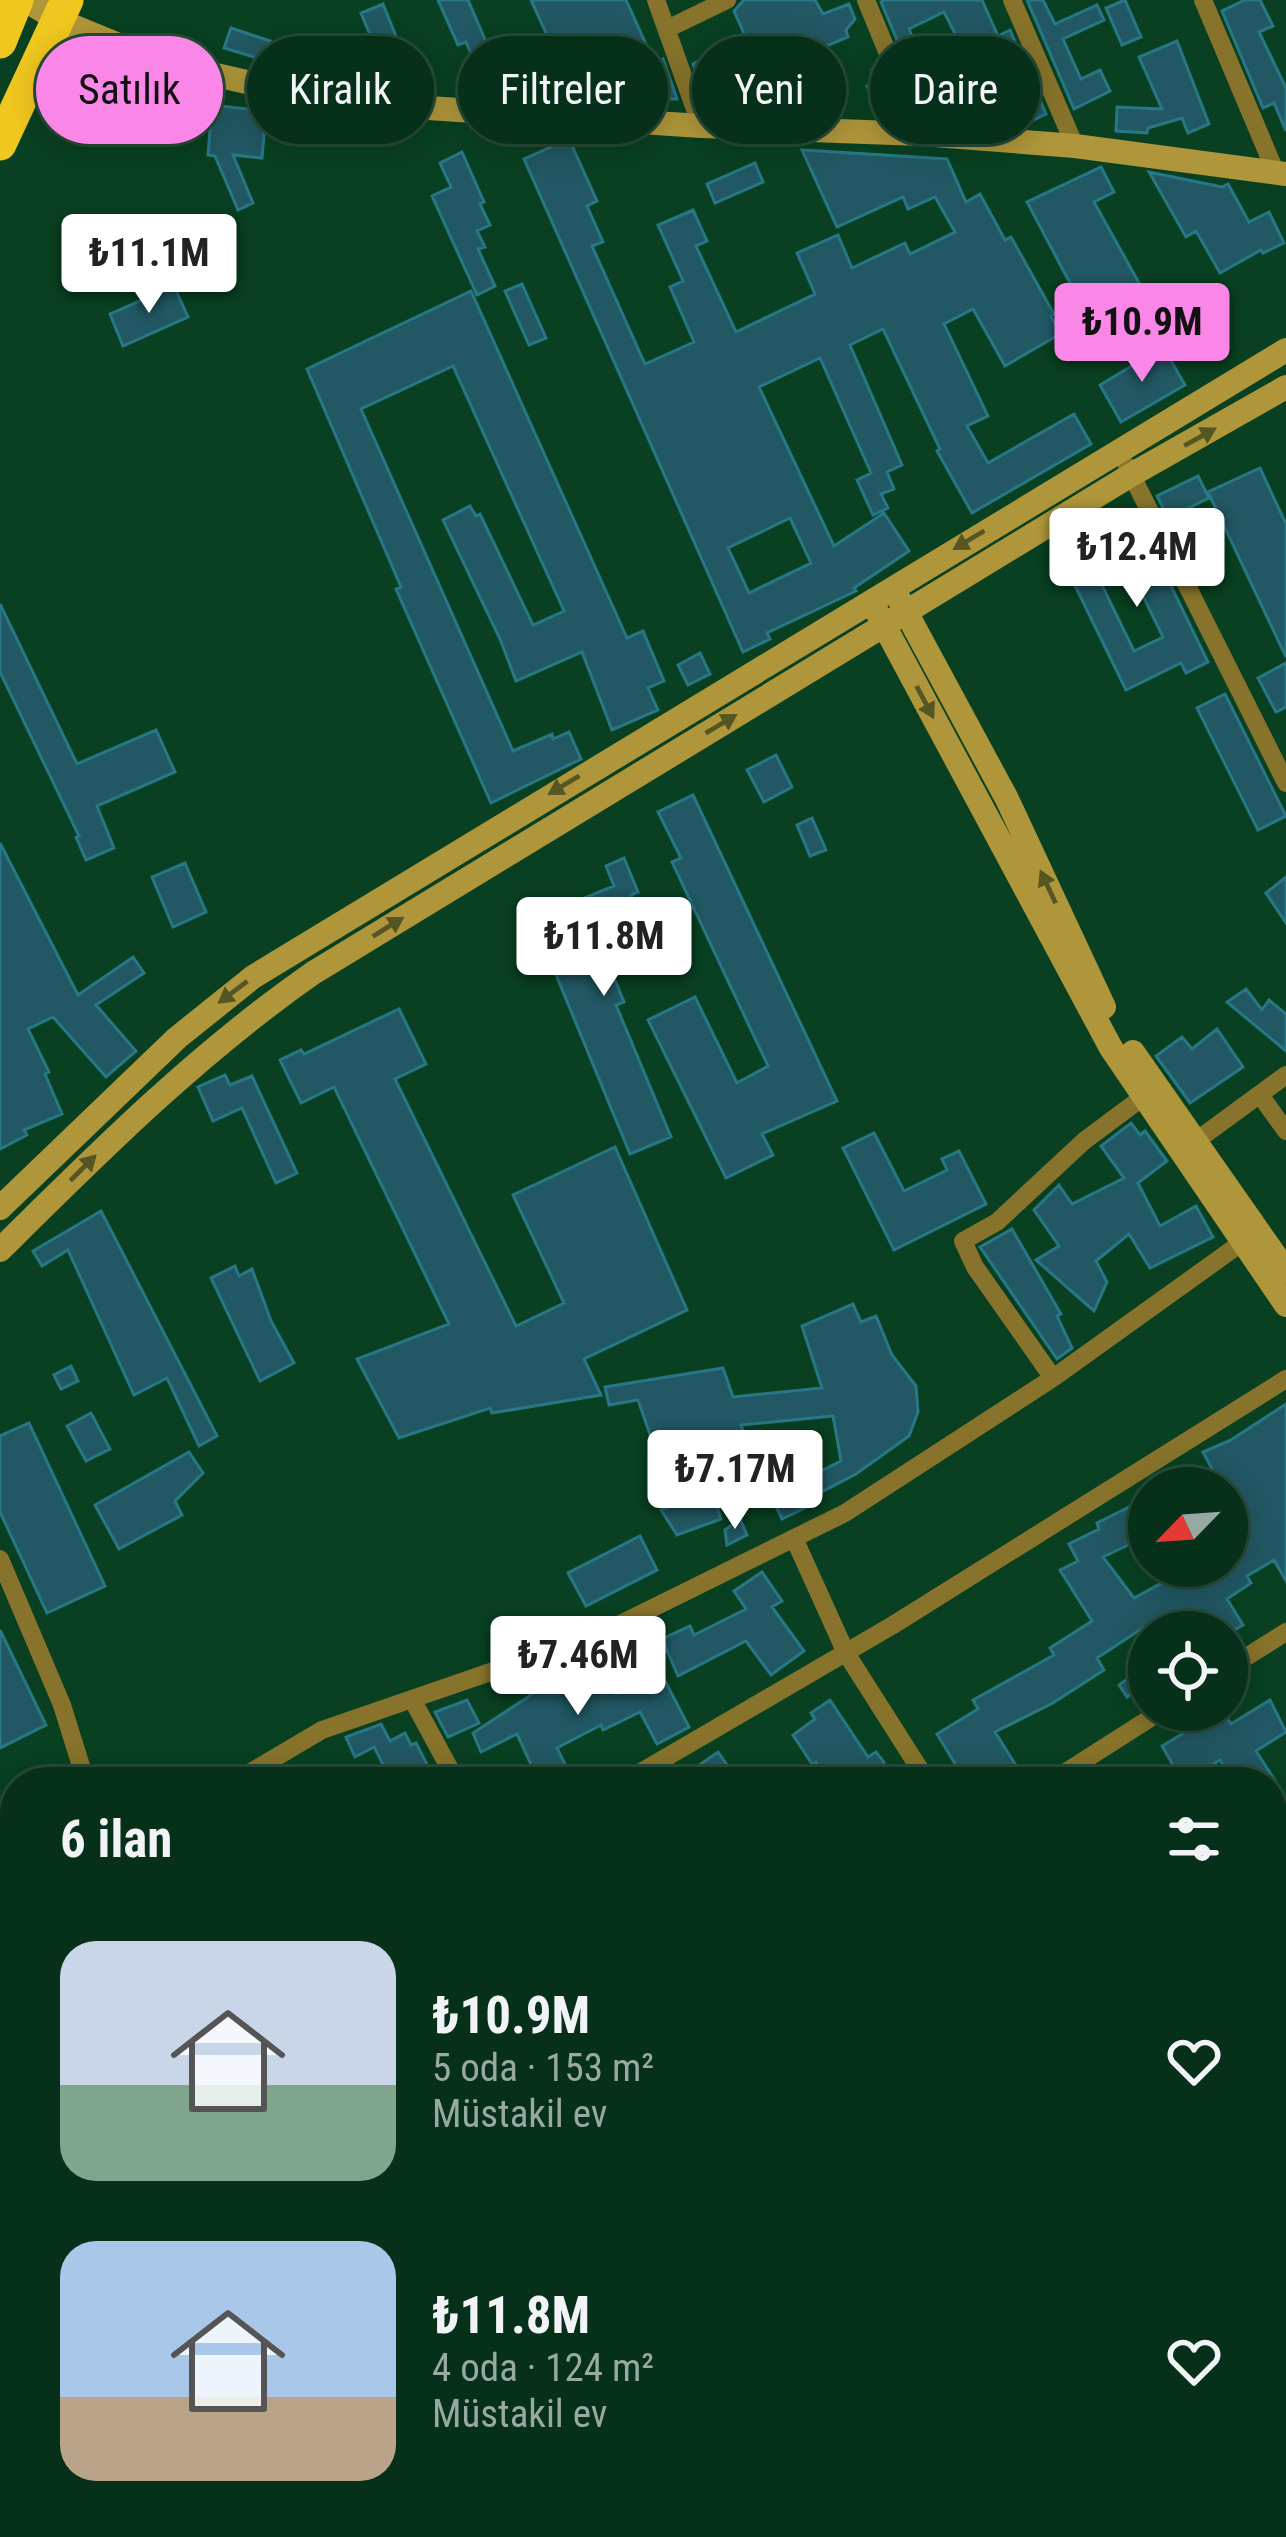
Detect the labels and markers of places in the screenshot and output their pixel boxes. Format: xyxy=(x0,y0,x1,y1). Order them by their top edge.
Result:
pin: ₺11.1M xyxy=(51,214,247,316)
pin: ₺10.9M xyxy=(1044,283,1240,385)
pin: ₺12.4M xyxy=(1039,508,1235,610)
pin: ₺11.8M xyxy=(506,897,702,999)
pin: ₺7.17M xyxy=(637,1430,833,1532)
pin: ₺7.46M xyxy=(480,1616,676,1718)

